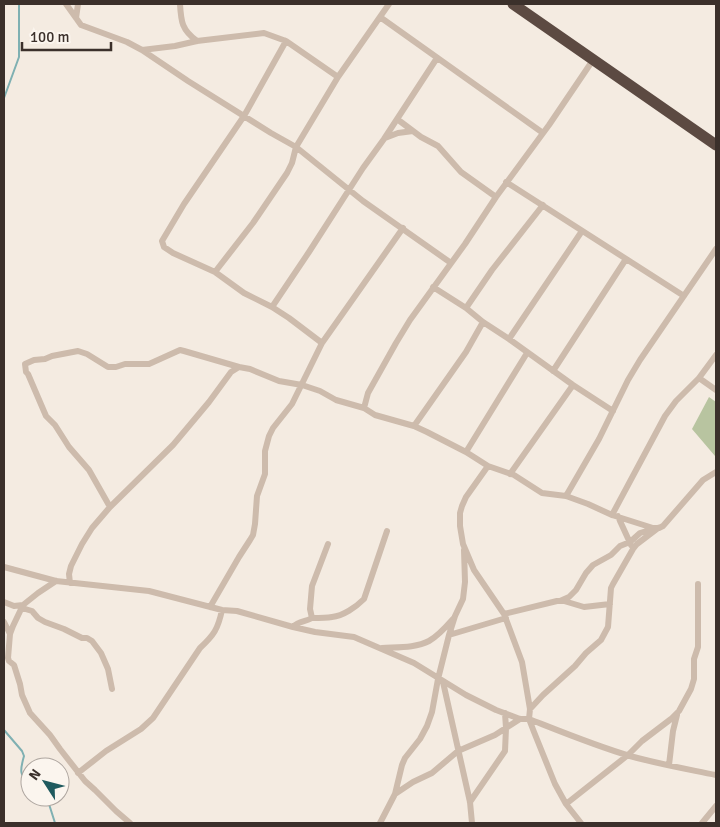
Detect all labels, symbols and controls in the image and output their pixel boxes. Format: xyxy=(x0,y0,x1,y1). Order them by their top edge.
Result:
scale bar xyxy=(22,20,111,52)
text: 100 m xyxy=(30,28,70,46)
north arrow xyxy=(20,757,70,807)
text: N xyxy=(25,766,45,784)

